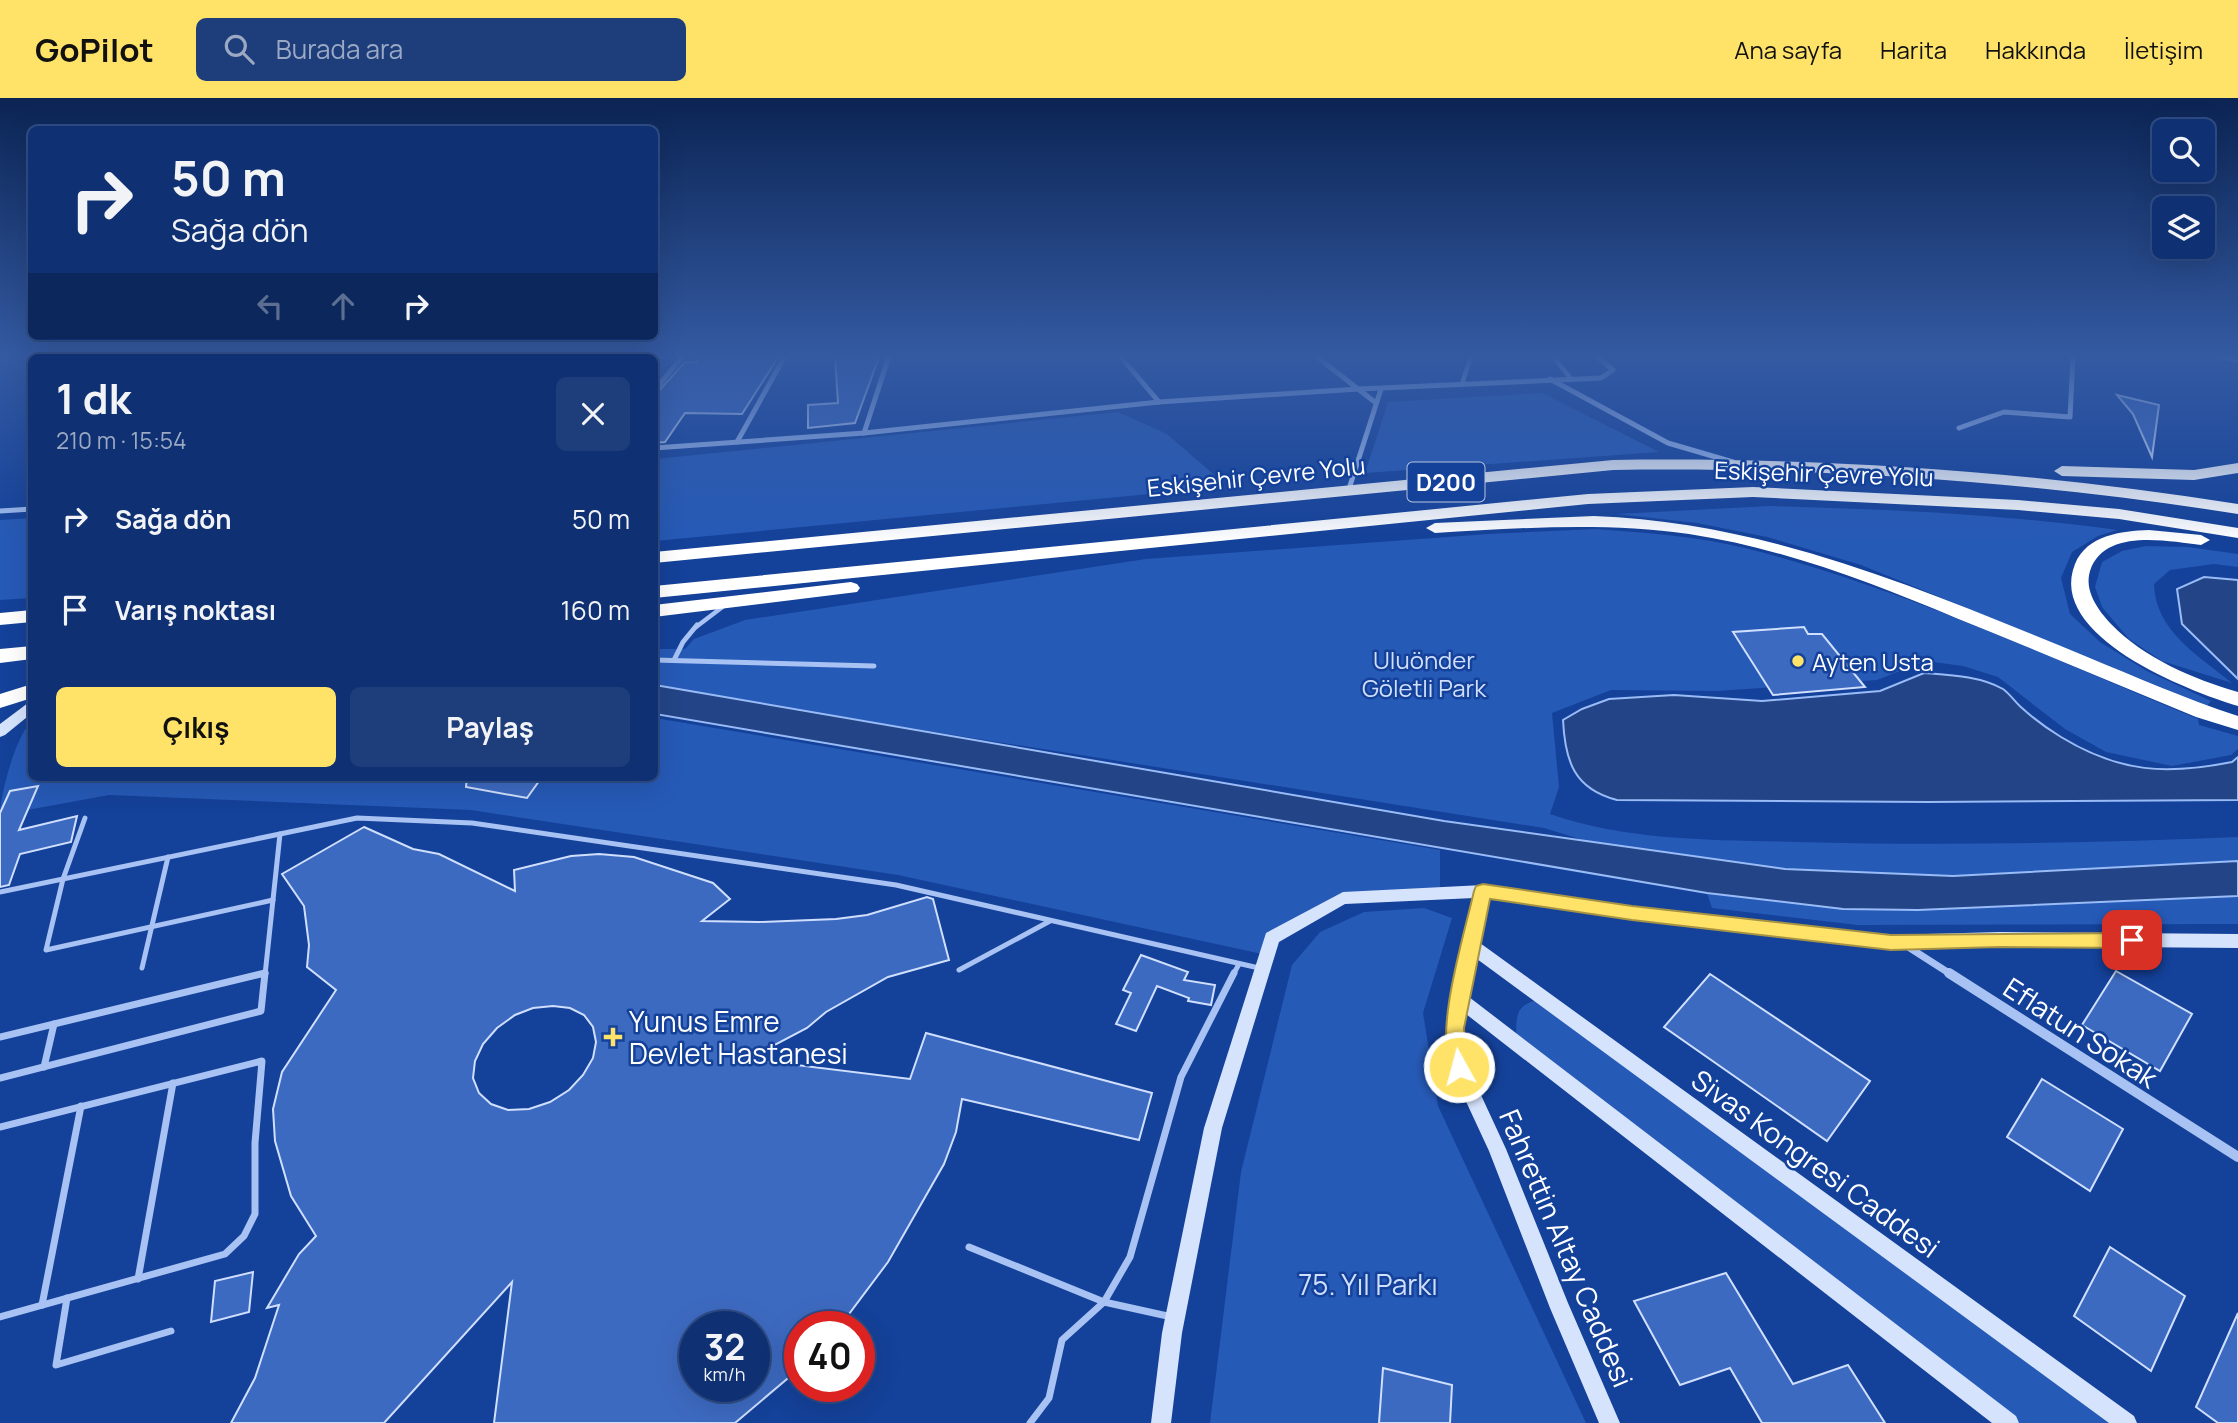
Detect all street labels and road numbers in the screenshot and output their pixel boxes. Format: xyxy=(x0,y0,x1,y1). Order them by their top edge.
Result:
street label: Eskişehir Çevre Yolu xyxy=(1145,448,1367,504)
street label: Eskişehir Çevre Yolu xyxy=(1714,453,1934,493)
road number: D200 xyxy=(1408,462,1484,502)
street label: Eflatun Sokak xyxy=(1997,968,2166,1097)
street label: Sivas Kongresi Caddesi xyxy=(1684,1060,1948,1266)
street label: Fahrettin Altay Caddesi xyxy=(1491,1103,1643,1393)

